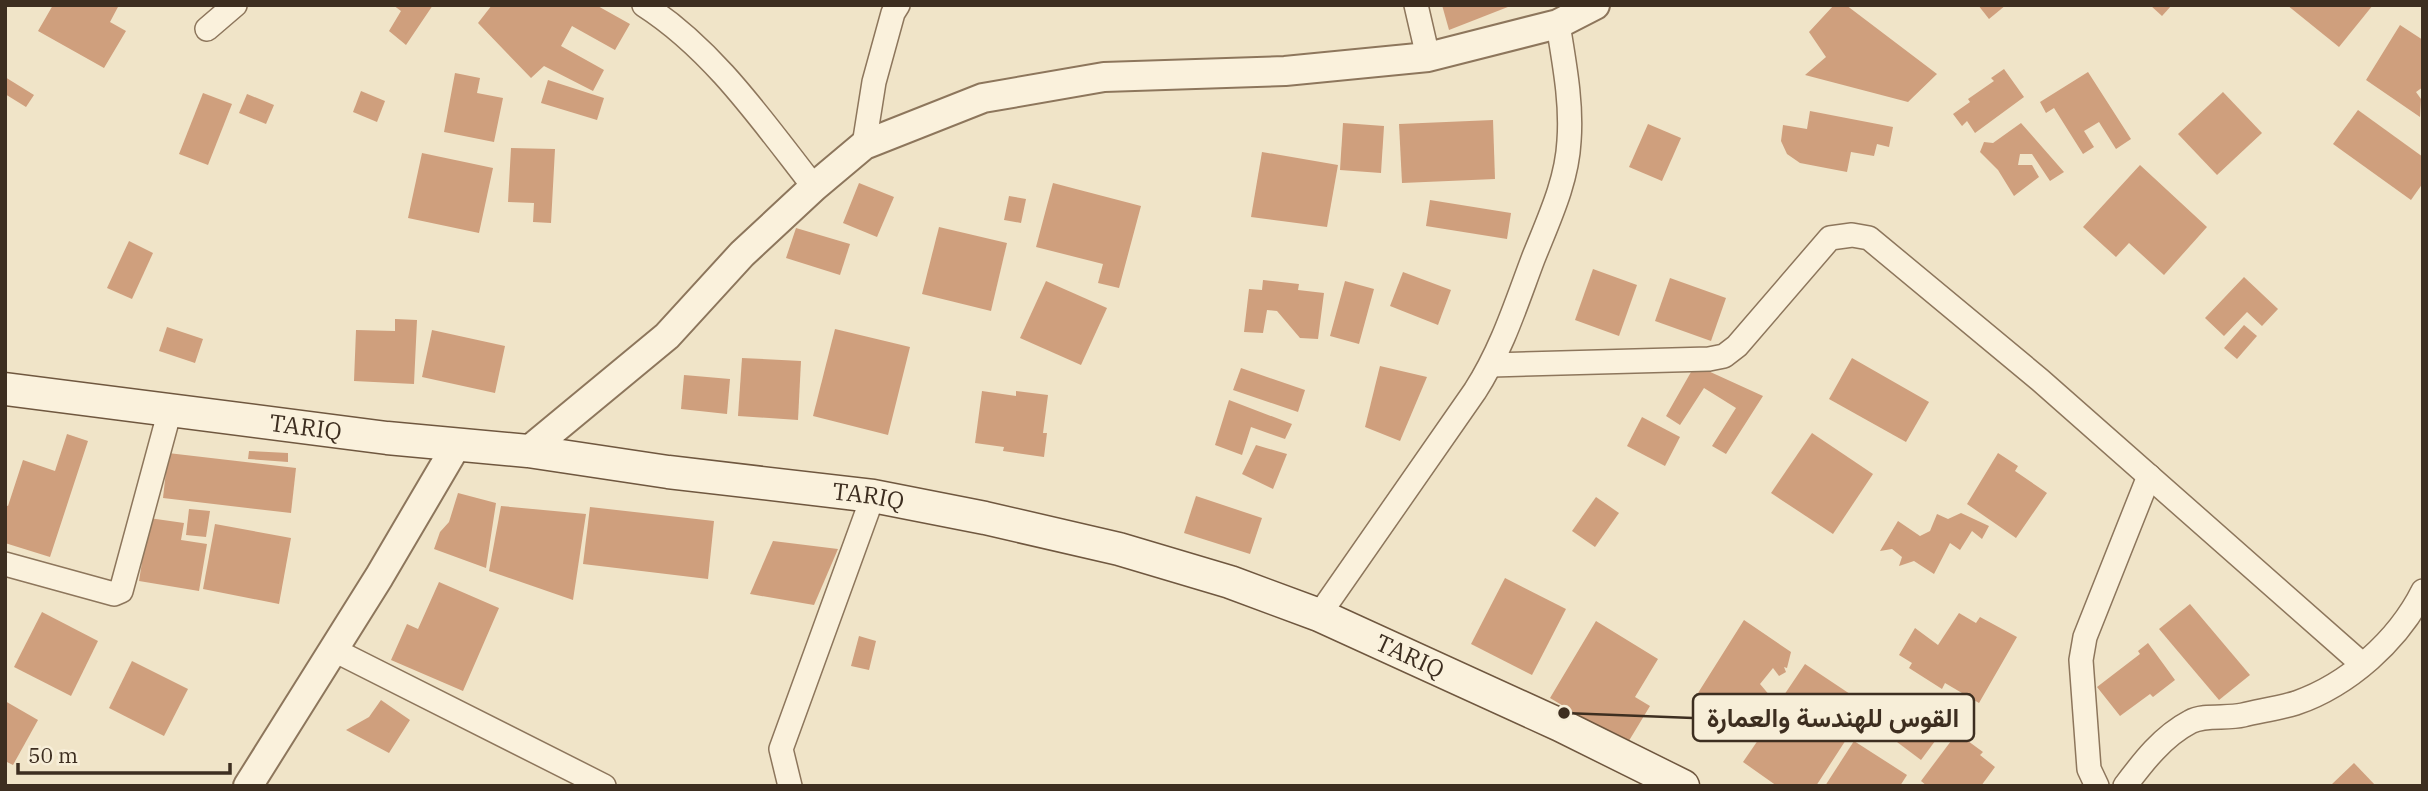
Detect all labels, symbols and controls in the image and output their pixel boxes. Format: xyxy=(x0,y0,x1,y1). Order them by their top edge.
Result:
street label: TARIQ xyxy=(268,406,344,447)
street label: TARIQ xyxy=(831,474,907,517)
street label: TARIQ xyxy=(1371,626,1450,685)
callout: القوس للهندسة والعمارة xyxy=(1693,694,1974,741)
text: القوس للهندسة والعمارة xyxy=(1707,700,1959,734)
scale bar xyxy=(18,732,229,776)
text: 50 m xyxy=(28,741,78,769)

